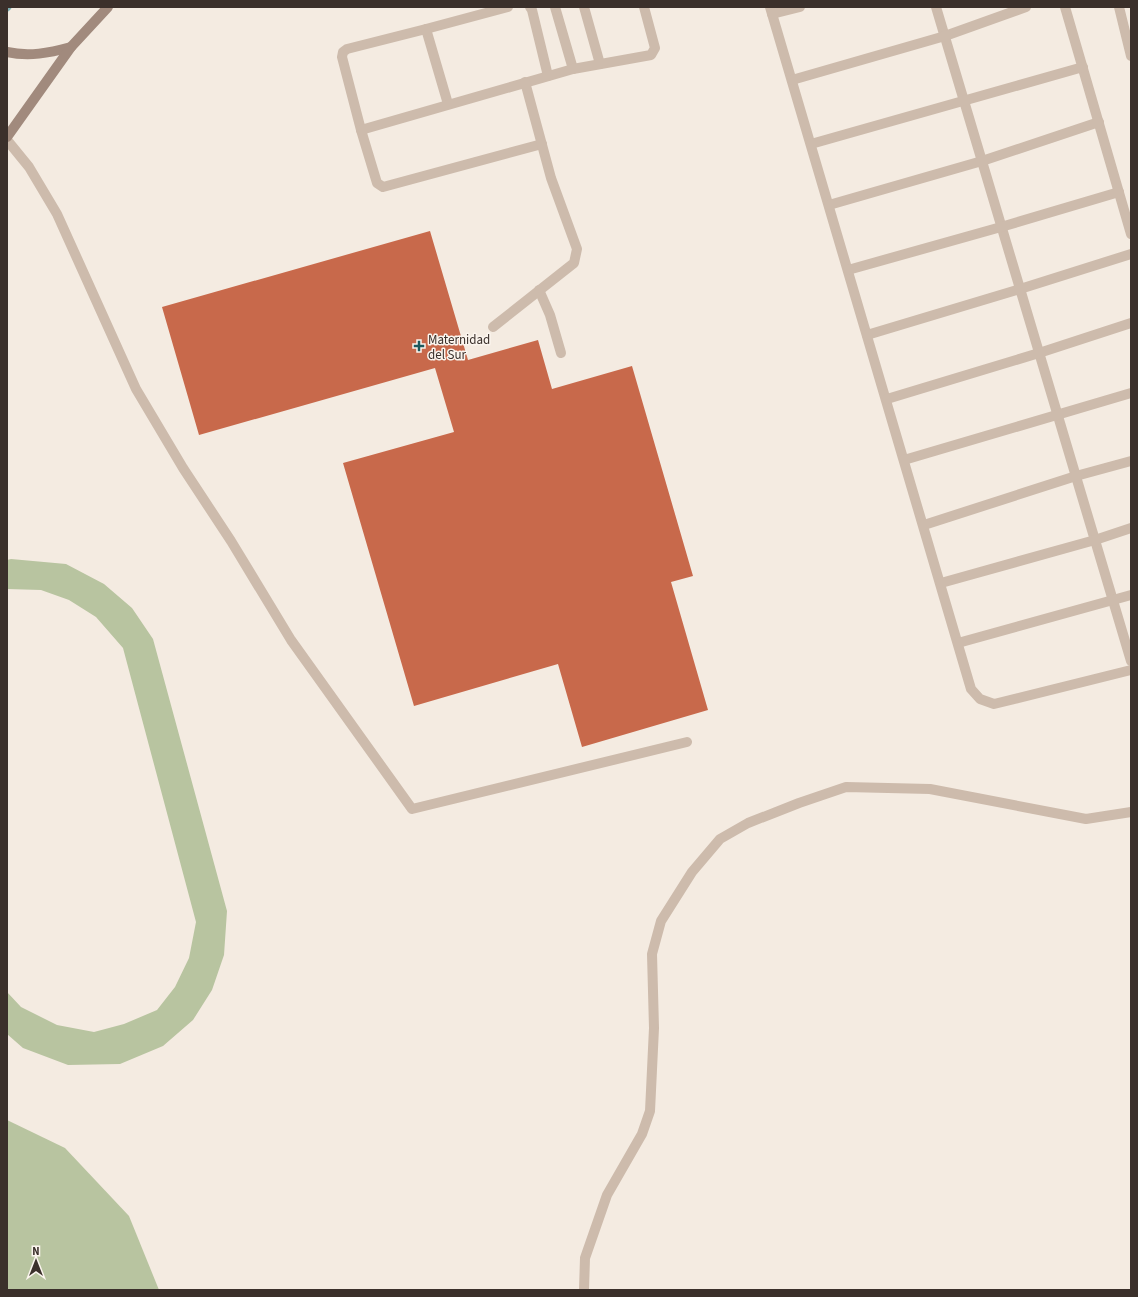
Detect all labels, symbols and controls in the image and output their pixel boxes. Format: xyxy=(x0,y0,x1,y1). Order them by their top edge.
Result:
place label: Maternidad del Sur xyxy=(428,331,490,364)
marker: Maternidad del Sur xyxy=(413,340,425,352)
north arrow xyxy=(16,1241,56,1281)
text: N xyxy=(32,1244,40,1259)

